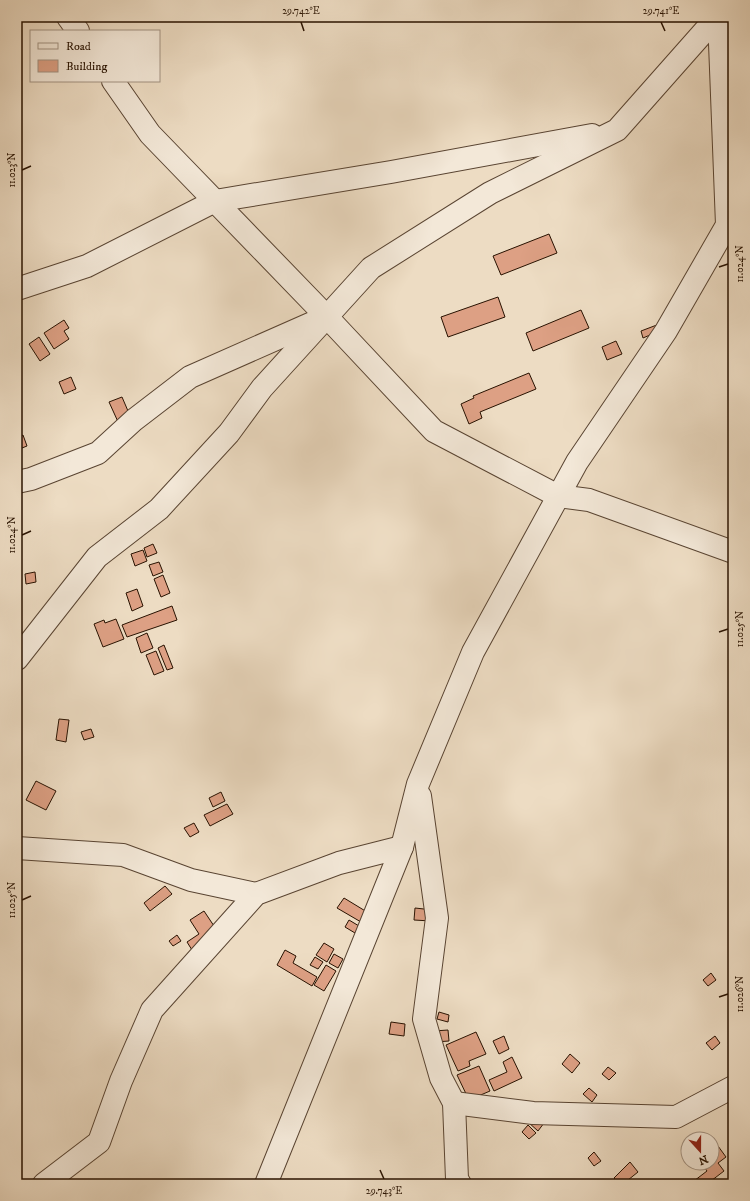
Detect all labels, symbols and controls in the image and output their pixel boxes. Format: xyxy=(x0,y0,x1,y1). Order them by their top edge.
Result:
text: 29.742°E xyxy=(282,5,320,17)
text: 29.741°E xyxy=(643,5,679,17)
legend xyxy=(30,30,160,82)
text: Road xyxy=(66,39,91,54)
text: Building xyxy=(66,59,107,74)
text: 11.023°N xyxy=(6,152,18,188)
text: 11.024°N xyxy=(734,245,746,283)
text: 11.024°N xyxy=(6,516,18,554)
text: 11.025°N xyxy=(734,611,746,647)
text: 11.025°N xyxy=(6,882,18,918)
text: 11.026°N xyxy=(734,976,746,1012)
north arrow xyxy=(680,1131,720,1171)
text: N xyxy=(697,1151,710,1168)
text: 29.743°E xyxy=(366,1185,402,1197)

